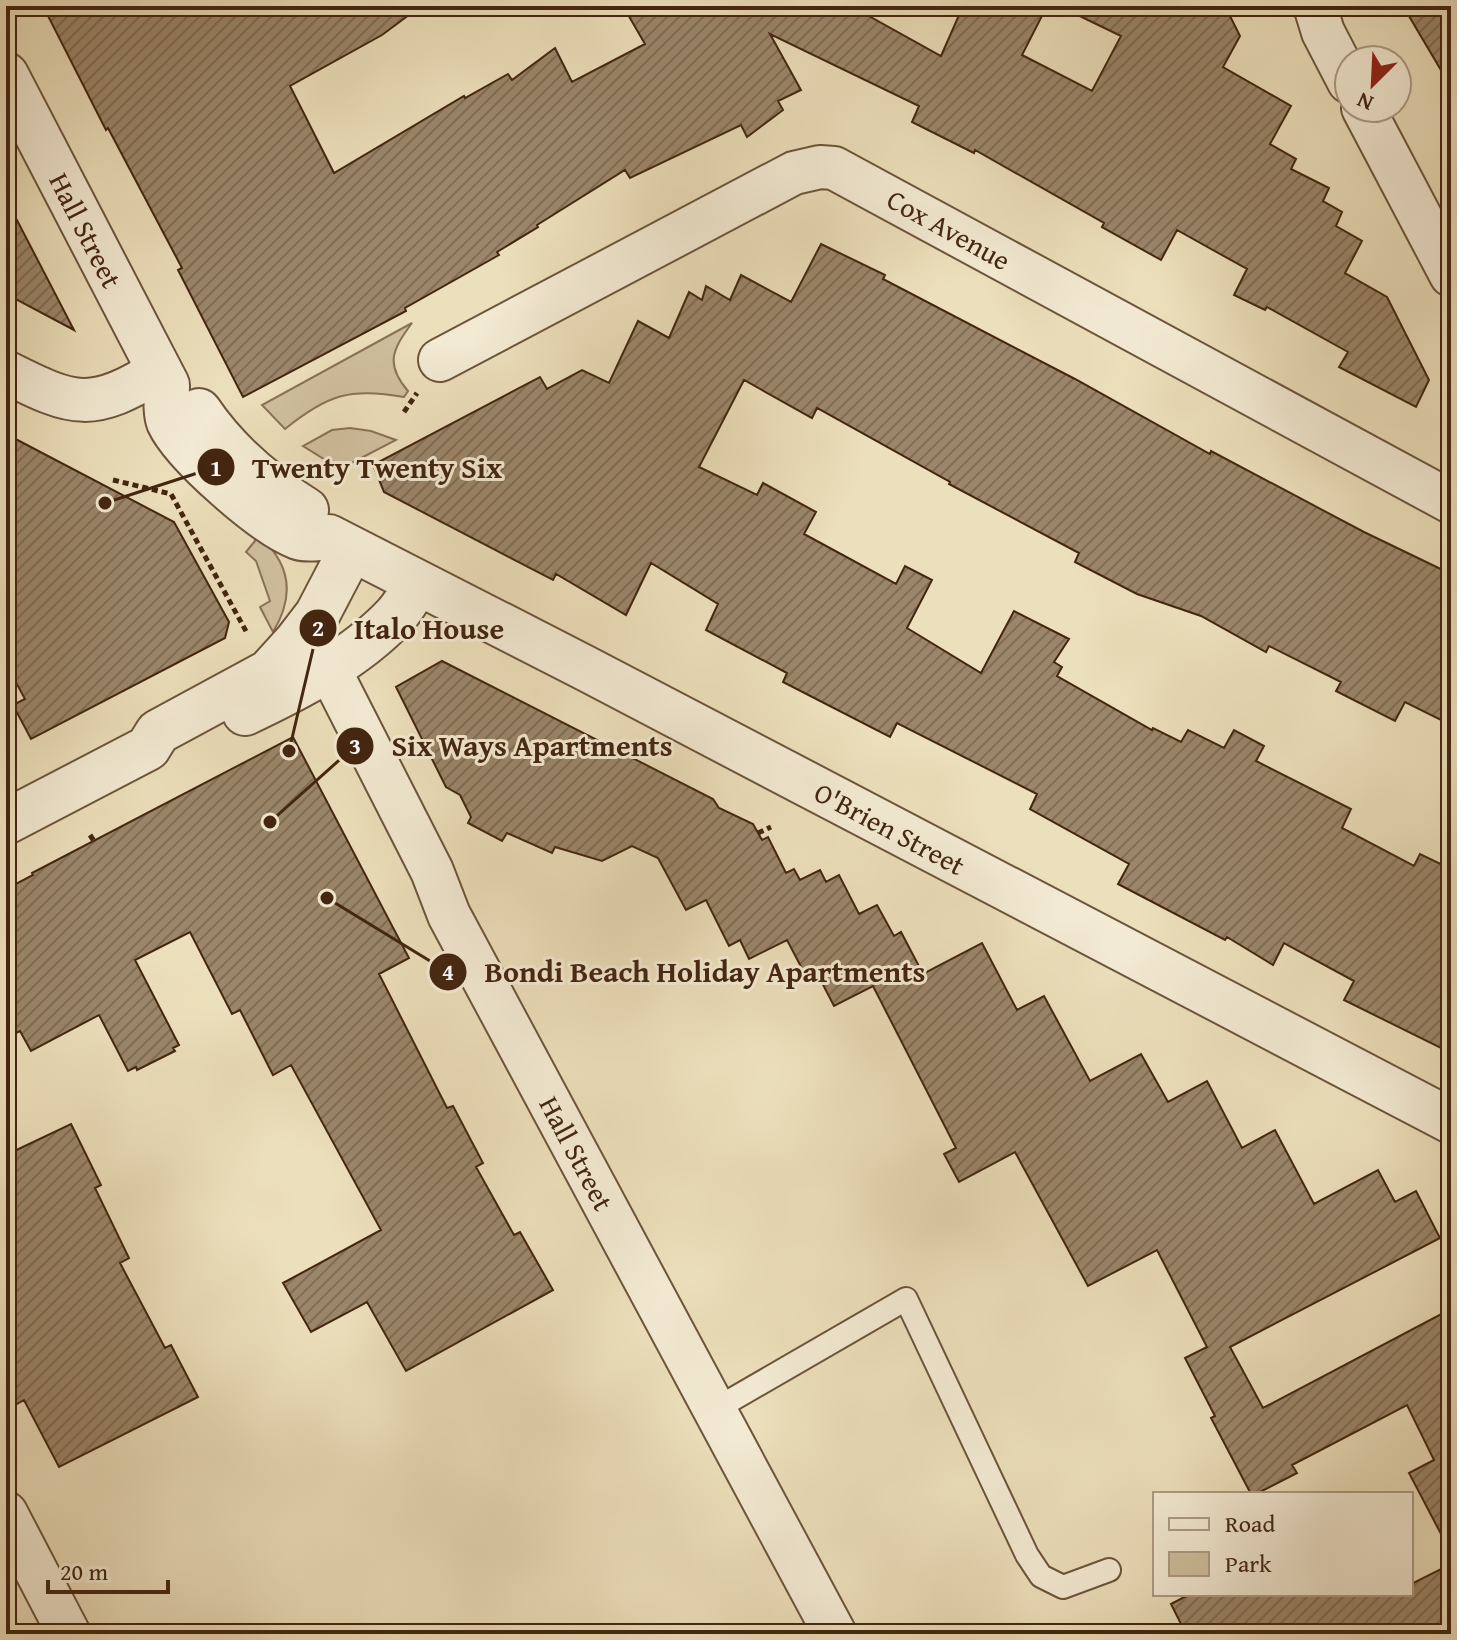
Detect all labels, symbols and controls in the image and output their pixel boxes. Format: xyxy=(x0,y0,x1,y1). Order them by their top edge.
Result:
north arrow xyxy=(1333,44,1413,124)
text: N xyxy=(1351,85,1378,120)
street label: Hall Street xyxy=(39,165,133,295)
street label: Cox Avenue xyxy=(880,178,1018,280)
callout: Twenty Twenty Six xyxy=(196,440,517,494)
text: Twenty Twenty Six xyxy=(252,445,502,489)
text: 1 xyxy=(210,450,222,485)
callout: Italo House xyxy=(298,601,520,655)
text: Italo House xyxy=(354,606,504,650)
text: 2 xyxy=(312,610,324,645)
callout: Six Ways Apartments xyxy=(335,719,689,773)
text: Six Ways Apartments xyxy=(391,723,673,767)
text: 3 xyxy=(349,728,361,763)
street label: O'Brien Street xyxy=(807,771,973,885)
callout: Bondi Beach Holiday Apartments xyxy=(428,945,941,999)
text: Bondi Beach Holiday Apartments xyxy=(485,949,925,993)
text: 4 xyxy=(442,954,454,989)
street label: Hall Street xyxy=(530,1088,624,1218)
legend xyxy=(1153,1492,1413,1596)
text: Road xyxy=(1225,1506,1275,1541)
scale bar xyxy=(48,1544,168,1594)
text: Park xyxy=(1225,1546,1272,1581)
text: 20 m xyxy=(60,1554,108,1589)

